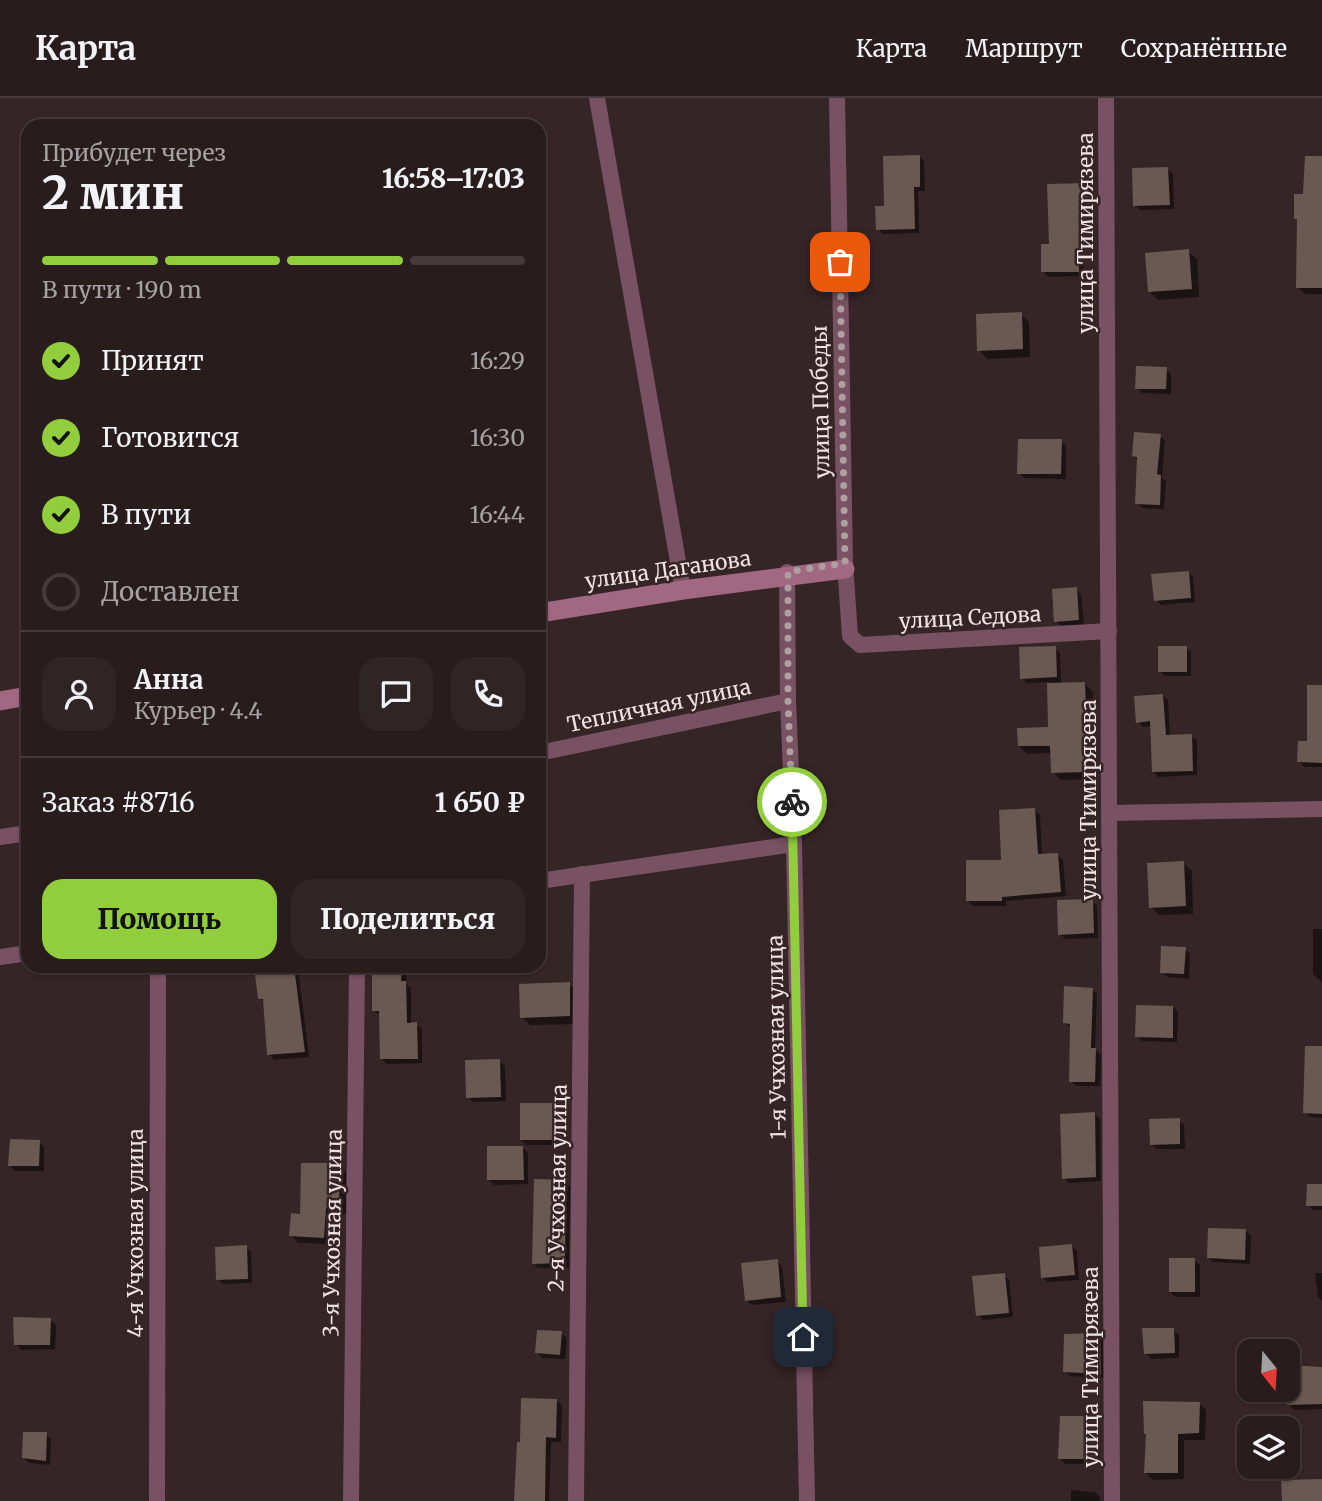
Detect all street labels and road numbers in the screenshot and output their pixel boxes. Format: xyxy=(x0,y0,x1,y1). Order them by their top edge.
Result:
street label: улица Тимирязева xyxy=(1072,133,1099,333)
street label: улица Победы xyxy=(806,325,835,479)
street label: улица Даганова xyxy=(583,544,753,595)
street label: улица Седова xyxy=(898,600,1042,635)
street label: Тепличная улица xyxy=(565,673,753,738)
street label: улица Тимирязева xyxy=(1075,700,1102,900)
street label: 1-я Учхозная улица xyxy=(761,935,792,1139)
street label: 2-я Учхозная улица xyxy=(542,1084,573,1292)
street label: 4-я Учхозная улица xyxy=(122,1129,149,1337)
street label: 3-я Учхозная улица xyxy=(317,1129,348,1337)
street label: улица Тимирязева xyxy=(1077,1267,1104,1467)

